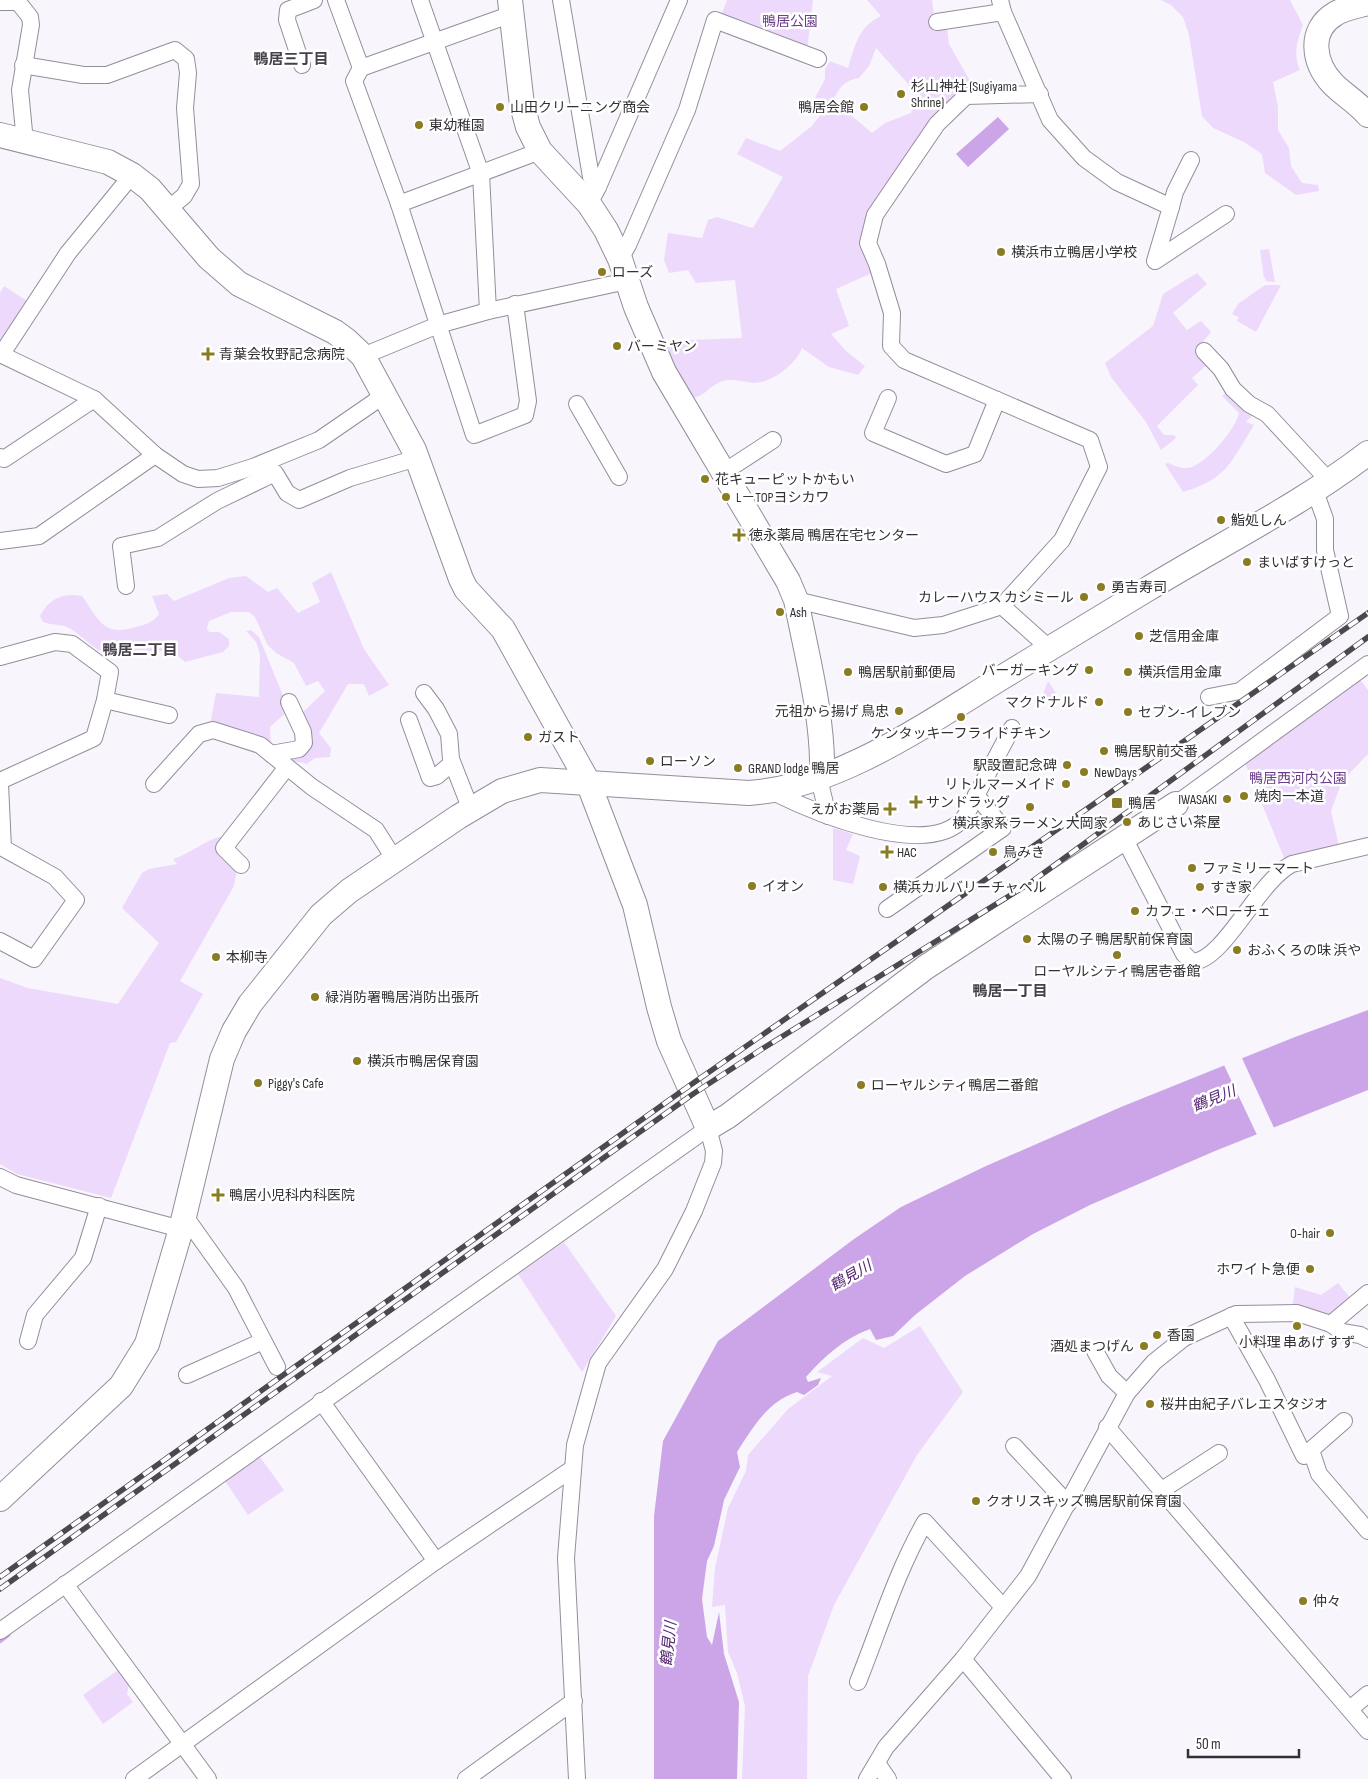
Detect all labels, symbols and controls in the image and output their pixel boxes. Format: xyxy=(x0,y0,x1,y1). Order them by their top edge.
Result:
park label: 鴨居公園 xyxy=(762,13,818,30)
district label: 鴨居三丁目 xyxy=(253,50,329,69)
place label: 杉山神社 (Sugiyama Shrine) xyxy=(911,78,1017,111)
marker: 杉山神社 (Sugiyama Shrine) xyxy=(895,88,907,100)
place label: 山田クリーニング商会 xyxy=(510,99,650,116)
place label: 鴨居会館 xyxy=(798,99,854,116)
marker: 山田クリーニング商会 xyxy=(494,101,506,113)
marker: 鴨居会館 xyxy=(858,101,870,113)
place label: 東幼稚園 xyxy=(429,117,485,134)
marker: 東幼稚園 xyxy=(413,119,425,131)
place label: 横浜市立鴨居小学校 xyxy=(1011,244,1137,261)
marker: 横浜市立鴨居小学校 xyxy=(995,246,1007,258)
place label: ローズ xyxy=(612,264,653,281)
marker: ローズ xyxy=(596,266,608,278)
place label: バーミヤン xyxy=(627,338,697,355)
marker: バーミヤン xyxy=(611,340,623,352)
place label: 青葉会牧野記念病院 xyxy=(219,346,345,363)
marker: 青葉会牧野記念病院 xyxy=(201,347,215,361)
place label: 花キューピットかもい xyxy=(715,471,855,488)
marker: 花キューピットかもい xyxy=(699,473,711,485)
place label: L－TOPヨシカワ xyxy=(736,489,829,506)
marker: L－TOPヨシカワ xyxy=(720,491,732,503)
place label: 鮨処しん xyxy=(1231,512,1287,529)
marker: 鮨処しん xyxy=(1215,514,1227,526)
place label: 徳永薬局 鴨居在宅センター xyxy=(749,527,919,544)
marker: 徳永薬局 鴨居在宅センター xyxy=(733,529,745,541)
place label: まいばすけっと xyxy=(1257,554,1355,571)
marker: まいばすけっと xyxy=(1241,556,1253,568)
place label: 勇吉寿司 xyxy=(1111,579,1167,596)
marker: 勇吉寿司 xyxy=(1095,581,1107,593)
place label: カレーハウス カシミール xyxy=(918,589,1074,606)
marker: カレーハウス カシミール xyxy=(1078,591,1090,603)
place label: Ash xyxy=(789,604,807,621)
marker: Ash xyxy=(774,606,786,618)
place label: 芝信用金庫 xyxy=(1149,628,1219,645)
marker: 芝信用金庫 xyxy=(1133,630,1145,642)
district label: 鴨居二丁目 xyxy=(102,641,178,660)
place label: バーガーキング xyxy=(981,662,1079,679)
place label: 鴨居駅前郵便局 xyxy=(858,664,956,681)
marker: バーガーキング xyxy=(1083,664,1095,676)
place label: 横浜信用金庫 xyxy=(1138,664,1222,681)
marker: 鴨居駅前郵便局 xyxy=(842,666,854,678)
marker: 横浜信用金庫 xyxy=(1122,666,1134,678)
place label: マクドナルド xyxy=(1005,694,1089,711)
marker: マクドナルド xyxy=(1093,696,1105,708)
place label: 元祖から揚げ 鳥忠 xyxy=(775,703,889,720)
place label: セブン-イレブン xyxy=(1138,704,1241,721)
marker: 元祖から揚げ 鳥忠 xyxy=(893,705,905,717)
marker: セブン-イレブン xyxy=(1122,706,1134,718)
marker: ケンタッキーフライドチキン xyxy=(955,711,967,723)
place label: ケンタッキーフライドチキン xyxy=(871,725,1051,742)
place label: ガスト xyxy=(538,729,580,746)
marker: ガスト xyxy=(522,731,534,743)
place label: 鴨居駅前交番 xyxy=(1114,743,1198,760)
marker: 鴨居駅前交番 xyxy=(1098,745,1110,757)
place label: ローソン xyxy=(660,753,716,770)
marker: ローソン xyxy=(644,755,656,767)
place label: 駅設置記念碑 xyxy=(973,757,1057,774)
marker: 駅設置記念碑 xyxy=(1061,759,1073,771)
place label: GRAND lodge 鴨居 xyxy=(748,760,839,777)
marker: GRAND lodge 鴨居 xyxy=(732,762,744,774)
place label: NewDays xyxy=(1094,764,1137,781)
marker: NewDays xyxy=(1078,766,1090,778)
park label: 鴨居西河内公園 xyxy=(1249,770,1347,787)
place label: リトルマーメイド xyxy=(945,776,1056,793)
marker: リトルマーメイド xyxy=(1060,778,1072,790)
place label: 焼肉一本道 xyxy=(1254,788,1324,805)
marker: 焼肉一本道 xyxy=(1238,790,1250,802)
place label: IWASAKI xyxy=(1178,791,1217,808)
marker: IWASAKI xyxy=(1221,793,1233,805)
place label: サンドラッグ xyxy=(926,794,1010,811)
place label: 鴨居 xyxy=(1128,795,1156,812)
marker: サンドラッグ xyxy=(910,796,922,808)
marker: 鴨居 xyxy=(1110,796,1124,810)
place label: えがお薬局 xyxy=(810,801,880,818)
marker: 横浜家系ラーメン 大岡家 xyxy=(1024,801,1036,813)
marker: えがお薬局 xyxy=(884,803,896,815)
place label: あじさい茶屋 xyxy=(1137,814,1221,831)
place label: 横浜家系ラーメン 大岡家 xyxy=(952,815,1108,832)
marker: あじさい茶屋 xyxy=(1121,816,1133,828)
place label: HAC xyxy=(897,844,917,861)
place label: 鳥みき xyxy=(1003,844,1045,861)
marker: HAC xyxy=(881,846,893,858)
marker: 鳥みき xyxy=(987,846,999,858)
place label: ファミリーマート xyxy=(1202,860,1314,877)
marker: ファミリーマート xyxy=(1186,862,1198,874)
place label: イオン xyxy=(762,878,804,895)
place label: 横浜カルバリーチャペル xyxy=(893,879,1047,896)
place label: すき家 xyxy=(1210,879,1252,896)
marker: イオン xyxy=(746,880,758,892)
marker: 横浜カルバリーチャペル xyxy=(877,881,889,893)
marker: すき家 xyxy=(1194,881,1206,893)
place label: カフェ・ベローチェ xyxy=(1145,903,1271,920)
marker: カフェ・ベローチェ xyxy=(1129,905,1141,917)
place label: 太陽の子 鴨居駅前保育園 xyxy=(1037,931,1193,948)
marker: 太陽の子 鴨居駅前保育園 xyxy=(1021,933,1033,945)
place label: おふくろの味 浜や xyxy=(1247,942,1361,959)
marker: おふくろの味 浜や xyxy=(1231,944,1243,956)
place label: 本柳寺 xyxy=(226,949,268,966)
marker: ローヤルシティ鴨居壱番館 xyxy=(1111,949,1123,961)
marker: 本柳寺 xyxy=(210,951,222,963)
place label: ローヤルシティ鴨居壱番館 xyxy=(1033,963,1201,980)
district label: 鴨居一丁目 xyxy=(972,982,1048,1001)
place label: 緑消防署鴨居消防出張所 xyxy=(325,989,479,1006)
marker: 緑消防署鴨居消防出張所 xyxy=(309,991,321,1003)
place label: 横浜市鴨居保育園 xyxy=(367,1053,479,1070)
marker: 横浜市鴨居保育園 xyxy=(351,1055,363,1067)
place label: Piggy's Cafe xyxy=(268,1075,324,1092)
marker: Piggy's Cafe xyxy=(252,1077,264,1089)
place label: ローヤルシティ鴨居二番館 xyxy=(871,1077,1038,1094)
marker: ローヤルシティ鴨居二番館 xyxy=(855,1079,867,1091)
water label: 鶴見川 xyxy=(1190,1081,1240,1116)
place label: 鴨居小児科内科医院 xyxy=(229,1187,355,1204)
marker: 鴨居小児科内科医院 xyxy=(211,1188,225,1202)
place label: O-hair xyxy=(1290,1225,1320,1242)
marker: O-hair xyxy=(1324,1227,1336,1239)
water label: 鶴見川 xyxy=(827,1256,877,1295)
place label: ホワイト急便 xyxy=(1216,1261,1300,1278)
marker: ホワイト急便 xyxy=(1304,1263,1316,1275)
marker: 小料理 串あげ すず xyxy=(1291,1320,1303,1332)
place label: 香園 xyxy=(1167,1327,1195,1344)
marker: 香園 xyxy=(1151,1329,1163,1341)
place label: 小料理 串あげ すず xyxy=(1239,1334,1355,1351)
place label: 酒処まつげん xyxy=(1050,1338,1134,1355)
marker: 酒処まつげん xyxy=(1138,1340,1150,1352)
place label: 桜井由紀子バレエスタジオ xyxy=(1160,1396,1328,1413)
marker: 桜井由紀子バレエスタジオ xyxy=(1144,1398,1156,1410)
place label: クオリスキッズ鴨居駅前保育園 xyxy=(986,1493,1182,1510)
marker: クオリスキッズ鴨居駅前保育園 xyxy=(970,1495,982,1507)
place label: 仲々 xyxy=(1313,1593,1341,1610)
marker: 仲々 xyxy=(1297,1595,1309,1607)
water label: 鶴見川 xyxy=(657,1619,681,1667)
scale bar xyxy=(1188,1726,1299,1758)
text: 50 m xyxy=(1196,1735,1221,1754)

